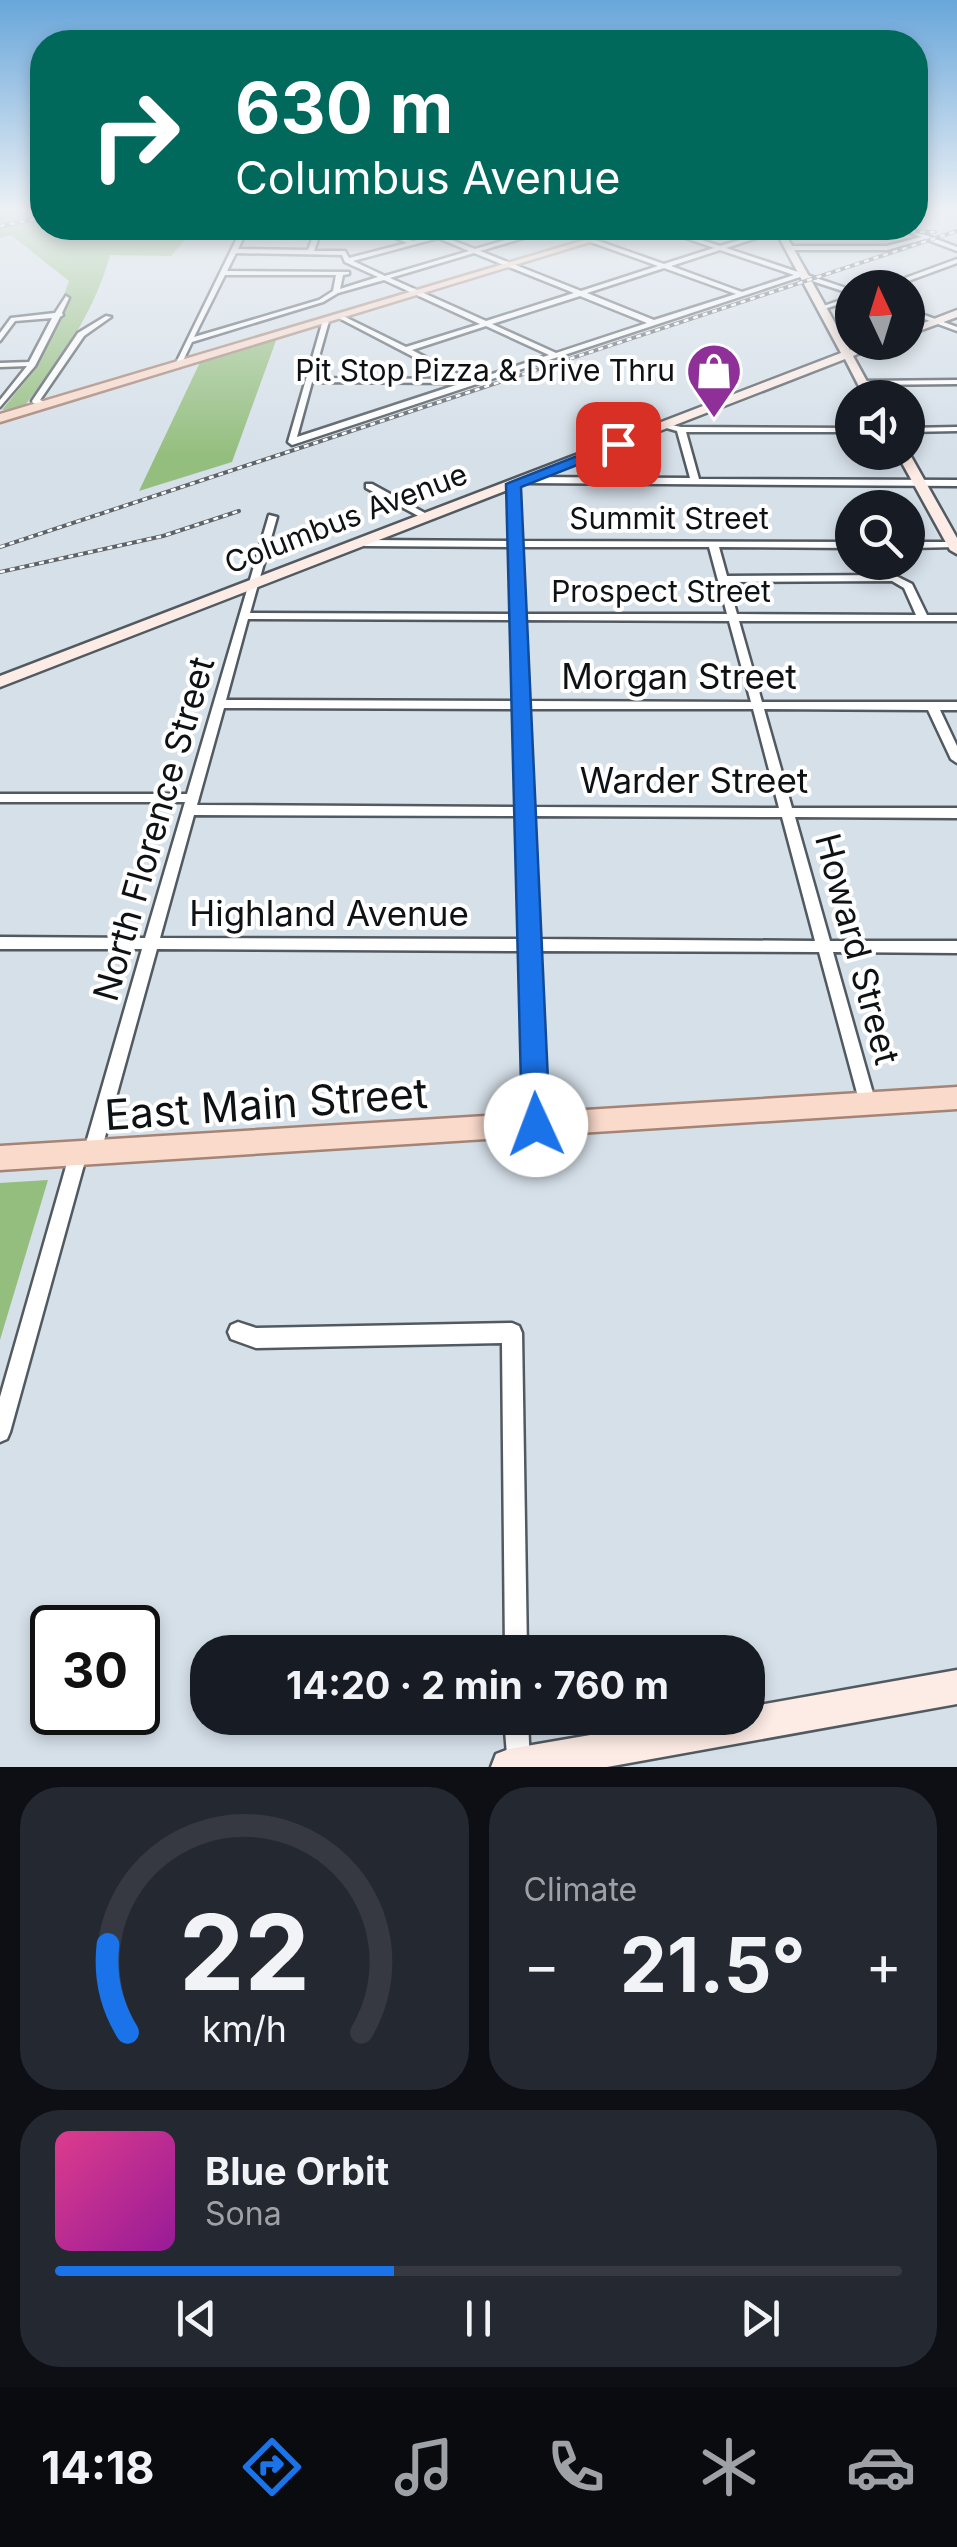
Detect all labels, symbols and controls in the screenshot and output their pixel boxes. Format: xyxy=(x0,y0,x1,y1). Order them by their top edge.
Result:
text: 630 m xyxy=(235,65,453,150)
icon: right xyxy=(70,70,200,200)
text: Columbus Avenue xyxy=(235,150,620,205)
north arrow xyxy=(835,270,925,360)
map controls xyxy=(835,270,925,580)
shop icon: Pit Stop Pizza & Drive Thru xyxy=(684,341,744,420)
place label: Pit Stop Pizza & Drive Thru xyxy=(295,352,675,388)
button: sound xyxy=(835,380,925,470)
pin xyxy=(576,402,661,487)
icon: arrive xyxy=(591,417,646,472)
street label: Columbus Avenue xyxy=(219,455,472,581)
button: search xyxy=(835,490,925,580)
street label: Summit Street xyxy=(569,500,769,536)
street label: Prospect Street xyxy=(551,573,771,609)
street label: North Florence Street xyxy=(84,652,222,1006)
street label: Morgan Street xyxy=(561,655,797,697)
street label: Warder Street xyxy=(580,759,808,801)
street label: Howard Street xyxy=(807,829,909,1069)
street label: Highland Avenue xyxy=(189,892,469,934)
street label: East Main Street xyxy=(103,1067,429,1140)
position arrow xyxy=(484,1073,588,1177)
speed limit sign: 30 xyxy=(30,1605,160,1735)
text: 14:20 · 2 min · 760 m xyxy=(286,1662,669,1708)
text: Climate xyxy=(524,1870,637,1909)
text: 22 xyxy=(179,1889,310,2015)
text: 21.5° xyxy=(620,1919,806,2010)
text: − xyxy=(524,1932,560,1998)
text: + xyxy=(866,1932,902,1998)
text: km/h xyxy=(202,2007,287,2051)
text: Blue Orbit xyxy=(205,2148,389,2194)
text: Sona xyxy=(205,2194,282,2233)
icon: previous xyxy=(169,2291,224,2346)
icon: pause xyxy=(451,2291,506,2346)
icon: next xyxy=(733,2291,788,2346)
icon: directions xyxy=(237,2432,307,2502)
icon: music xyxy=(389,2432,459,2502)
icon: phone xyxy=(541,2432,611,2502)
icon: climate xyxy=(694,2432,764,2502)
icon: car xyxy=(846,2432,916,2502)
text: 14:18 xyxy=(41,2440,155,2495)

